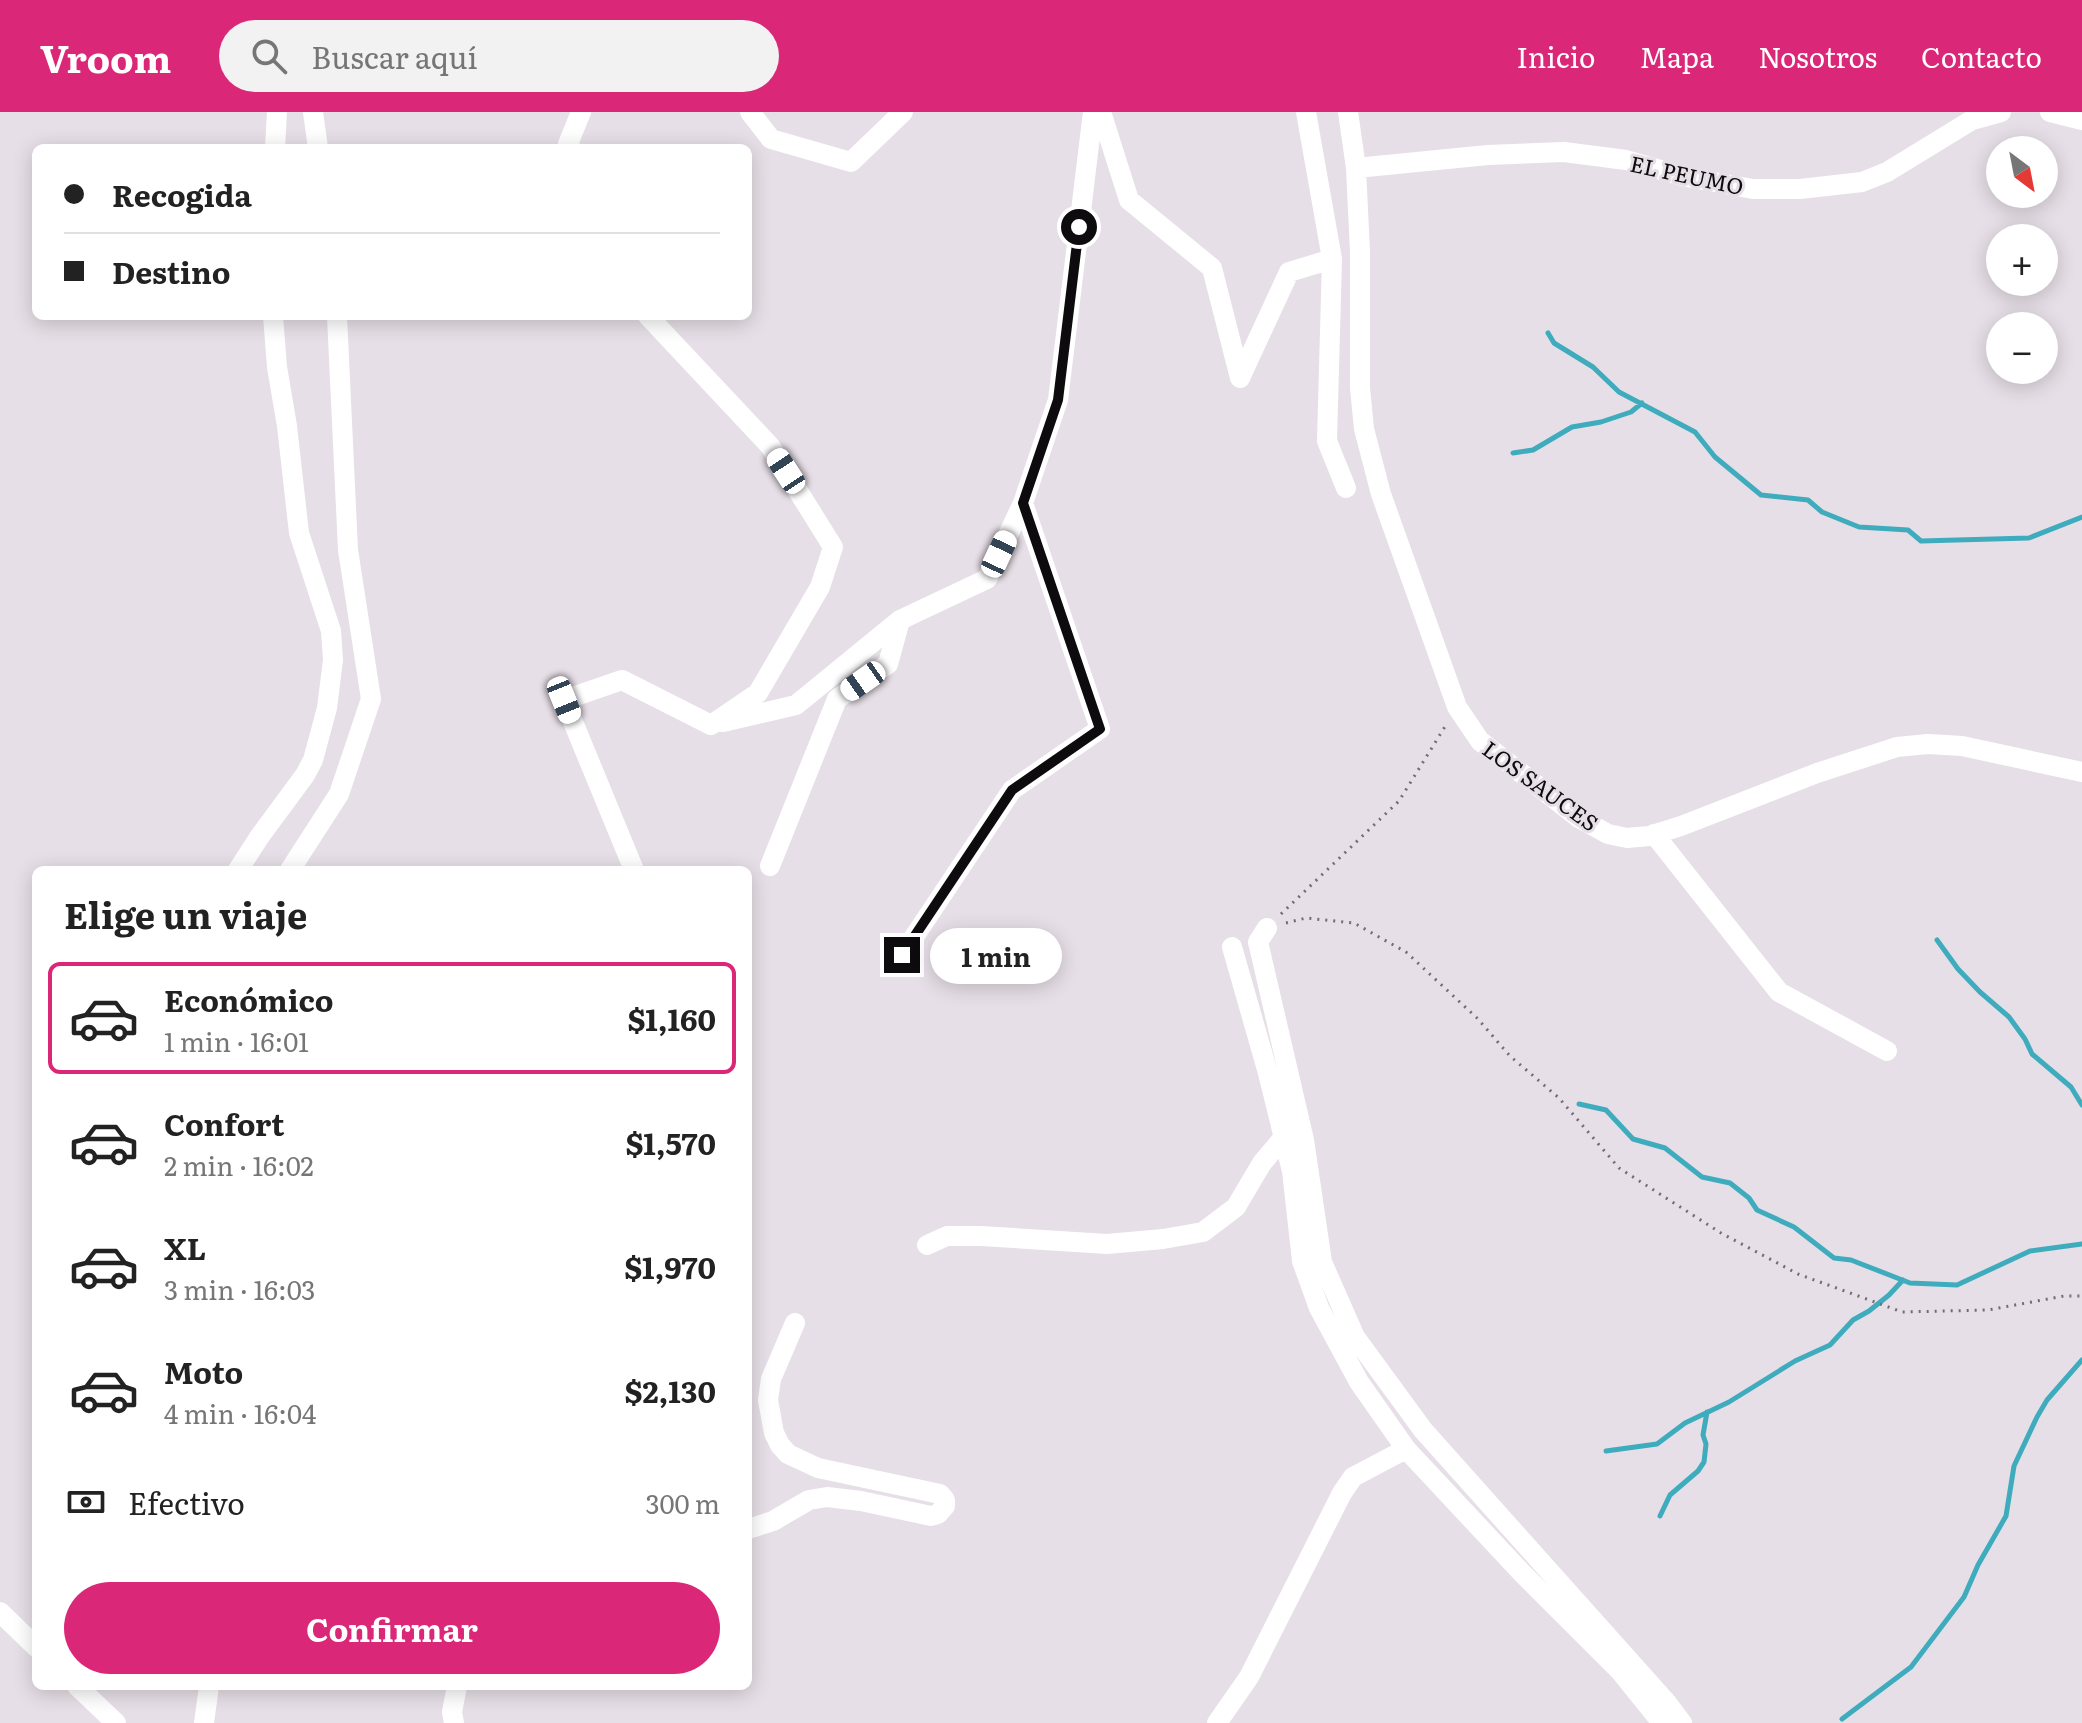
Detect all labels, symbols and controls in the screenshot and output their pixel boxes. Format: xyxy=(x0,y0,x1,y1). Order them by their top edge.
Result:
search box xyxy=(219,20,779,92)
text: Vroom xyxy=(40,28,171,85)
icon: search xyxy=(247,34,291,78)
text: Buscar aquí xyxy=(311,34,477,78)
text: Inicio xyxy=(1516,35,1595,77)
text: Mapa xyxy=(1639,35,1714,77)
text: Nosotros xyxy=(1758,35,1877,77)
text: Contacto xyxy=(1921,35,2042,77)
north arrow xyxy=(1986,136,2058,208)
map controls xyxy=(1986,136,2058,384)
street label: EL PEUMO xyxy=(1627,146,1747,202)
text: Recogida xyxy=(112,172,252,216)
route start xyxy=(1061,209,1097,245)
button: + xyxy=(1986,224,2058,296)
text: Destino xyxy=(112,249,230,293)
button: − xyxy=(1986,312,2058,384)
car xyxy=(763,444,809,498)
car xyxy=(978,527,1020,581)
car xyxy=(836,657,890,705)
car xyxy=(544,673,584,727)
street label: LOS SAUCES xyxy=(1476,732,1606,838)
text: Elige un viaje xyxy=(64,887,307,940)
callout: 1 min xyxy=(930,927,1062,983)
text: 1 min xyxy=(961,936,1031,975)
route end xyxy=(884,937,920,973)
text: Económico xyxy=(164,977,333,1021)
icon: car xyxy=(68,982,140,1054)
text: $1,160 xyxy=(628,996,716,1040)
text: 1 min · 16:01 xyxy=(164,1021,309,1060)
text: Confort xyxy=(164,1101,285,1145)
icon: car xyxy=(68,1106,140,1178)
text: $1,570 xyxy=(625,1120,716,1164)
text: 2 min · 16:02 xyxy=(164,1145,314,1184)
text: XL xyxy=(164,1225,206,1269)
icon: car xyxy=(68,1230,140,1302)
text: $1,970 xyxy=(624,1244,716,1288)
text: 3 min · 16:03 xyxy=(164,1269,315,1308)
text: Moto xyxy=(164,1349,243,1393)
icon: car xyxy=(68,1354,140,1426)
text: $2,130 xyxy=(625,1368,716,1412)
text: 4 min · 16:04 xyxy=(164,1393,316,1432)
icon: cash xyxy=(64,1480,108,1524)
text: Efectivo xyxy=(128,1480,245,1524)
text: 300 m xyxy=(645,1483,720,1522)
button: Confirmar xyxy=(64,1582,720,1674)

